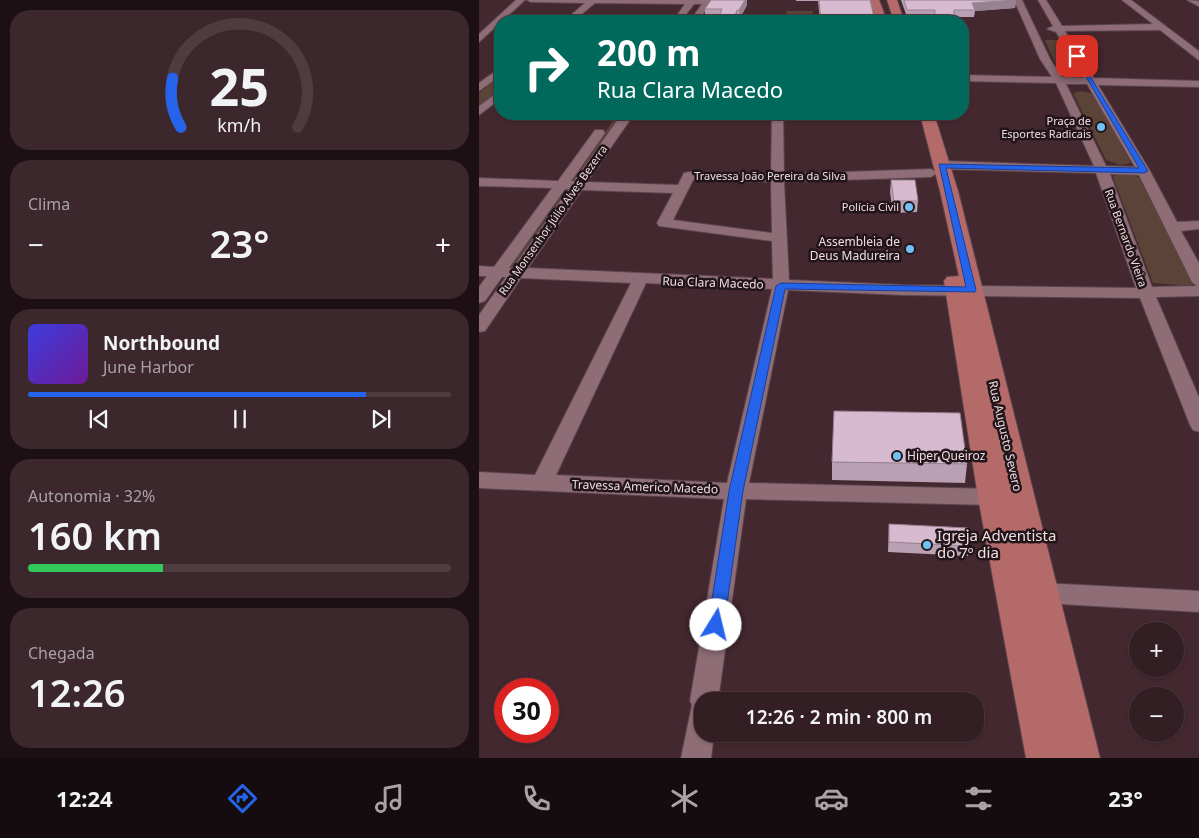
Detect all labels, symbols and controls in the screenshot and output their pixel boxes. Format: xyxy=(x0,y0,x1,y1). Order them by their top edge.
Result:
text: 200 m xyxy=(597,29,700,76)
icon: right xyxy=(514,35,579,100)
pin xyxy=(1056,35,1098,77)
icon: arrive xyxy=(1063,42,1091,70)
text: 25 xyxy=(210,50,269,121)
text: Rua Clara Macedo xyxy=(597,74,783,104)
text: km/h xyxy=(218,113,261,137)
place label: Praça de Esportes Radicais xyxy=(1001,113,1091,141)
marker: Praça de Esportes Radicais xyxy=(1095,121,1107,133)
street label: Rua Monsenhor Júlio Alves Bezerra xyxy=(495,142,610,298)
street label: Travessa João Pereira da Silva xyxy=(694,168,846,183)
street label: Rua Bernardo Vieira xyxy=(1102,187,1151,289)
text: Clima xyxy=(28,193,70,215)
place label: Polícia Civil xyxy=(842,199,899,214)
marker: Polícia Civil xyxy=(903,201,915,213)
text: 23° xyxy=(210,217,269,269)
text: − xyxy=(28,225,44,263)
text: + xyxy=(435,225,451,263)
place label: Assembleia de Deus Madureira xyxy=(810,233,900,264)
marker: Assembleia de Deus Madureira xyxy=(904,243,916,255)
street label: Rua Clara Macedo xyxy=(662,272,764,293)
text: Northbound xyxy=(103,330,220,356)
text: June Harbor xyxy=(103,356,194,378)
street label: Rua Augusto Severo xyxy=(984,379,1026,493)
icon: previous xyxy=(85,405,113,433)
icon: pause xyxy=(226,405,254,433)
icon: next xyxy=(367,405,395,433)
place label: Hiper Queiroz xyxy=(907,447,986,464)
marker: Hiper Queiroz xyxy=(891,450,903,462)
street label: Travessa Americo Macedo xyxy=(572,475,718,498)
text: Autonomia · 32% xyxy=(28,485,155,507)
text: 160 km xyxy=(28,509,162,561)
place label: Igreja Adventista do 7º dia xyxy=(937,525,1056,562)
marker: Igreja Adventista do 7º dia xyxy=(921,539,933,551)
position arrow xyxy=(689,598,741,650)
map controls xyxy=(1129,622,1184,742)
button: + xyxy=(1129,622,1184,677)
text: Chegada xyxy=(28,642,95,664)
text: 12:26 xyxy=(28,666,125,718)
speed limit sign: 30 xyxy=(494,678,559,743)
button: − xyxy=(1129,687,1184,742)
text: 12:26 · 2 min · 800 m xyxy=(746,704,932,730)
icon: directions xyxy=(225,781,260,816)
icon: music xyxy=(372,781,407,816)
icon: phone xyxy=(519,781,554,816)
icon: climate xyxy=(667,781,702,816)
icon: car xyxy=(814,781,849,816)
icon: filters xyxy=(961,781,996,816)
text: 12:24 xyxy=(56,783,113,813)
text: 23° xyxy=(1108,783,1143,813)

